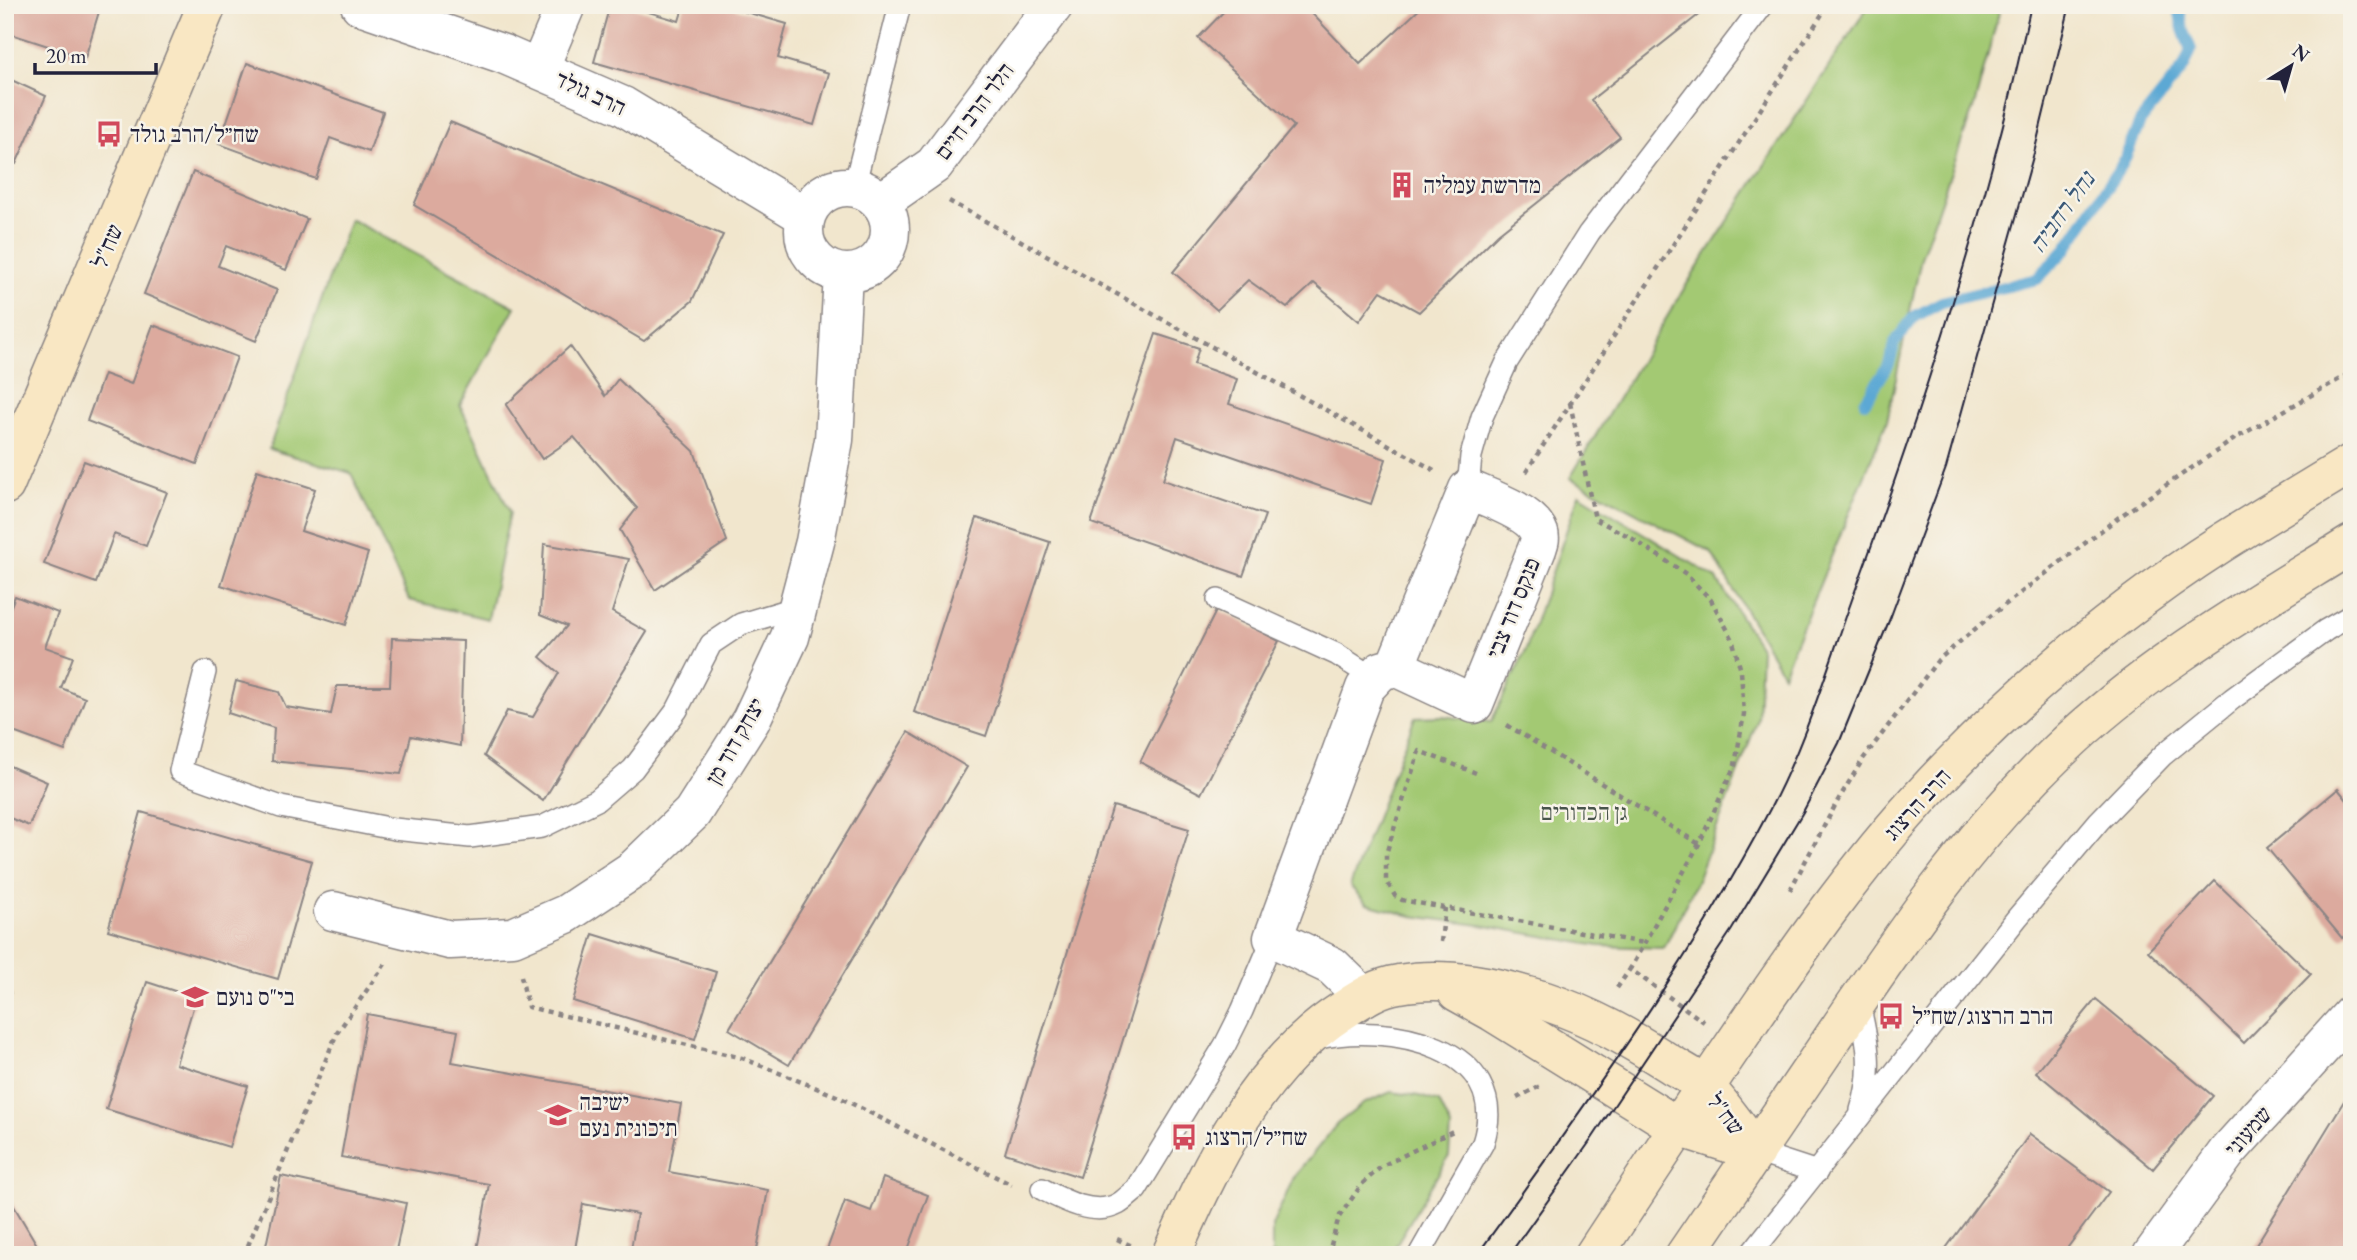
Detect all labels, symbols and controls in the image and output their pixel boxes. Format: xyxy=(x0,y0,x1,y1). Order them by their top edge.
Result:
scale bar xyxy=(35,32,156,76)
north arrow xyxy=(2256,32,2326,102)
text: N xyxy=(2287,38,2315,68)
text: 20 m xyxy=(46,42,87,69)
street label: הלר הרב חיים xyxy=(928,56,1020,166)
street label: הרב גולד xyxy=(551,64,631,122)
bus stop icon: שח״ל/הרב גולד xyxy=(94,119,124,149)
place label: שח״ל/הרב גולד xyxy=(130,119,259,149)
water label: נחל רחביה xyxy=(2022,163,2103,258)
building icon: מדרשת עמליה xyxy=(1387,170,1417,200)
place label: מדרשת עמליה xyxy=(1423,170,1541,200)
street label: שח"ל xyxy=(84,219,130,273)
street label: פנקס דוד צבי xyxy=(1479,553,1547,663)
street label: יצחק דוד מן xyxy=(698,692,772,790)
street label: הרב הרצוג xyxy=(1877,762,1957,846)
park label: גן הכדורים xyxy=(1540,797,1628,827)
school or university icon: בי"ס נועם xyxy=(180,982,210,1012)
place label: בי"ס נועם xyxy=(216,982,295,1012)
bus stop icon: הרב הרצוג/שח״ל xyxy=(1876,1001,1906,1031)
place label: הרב הרצוג/שח״ל xyxy=(1912,1001,2054,1031)
place label: ישיבה תיכונית נעם xyxy=(579,1087,678,1143)
street label: שח"ל xyxy=(1700,1087,1752,1141)
street label: שמעוני xyxy=(2218,1099,2278,1163)
school or university icon: ישיבה תיכונית נעם xyxy=(543,1100,573,1130)
bus stop icon: שח״ל/הרצוג xyxy=(1169,1122,1199,1152)
place label: שח״ל/הרצוג xyxy=(1205,1122,1308,1152)

